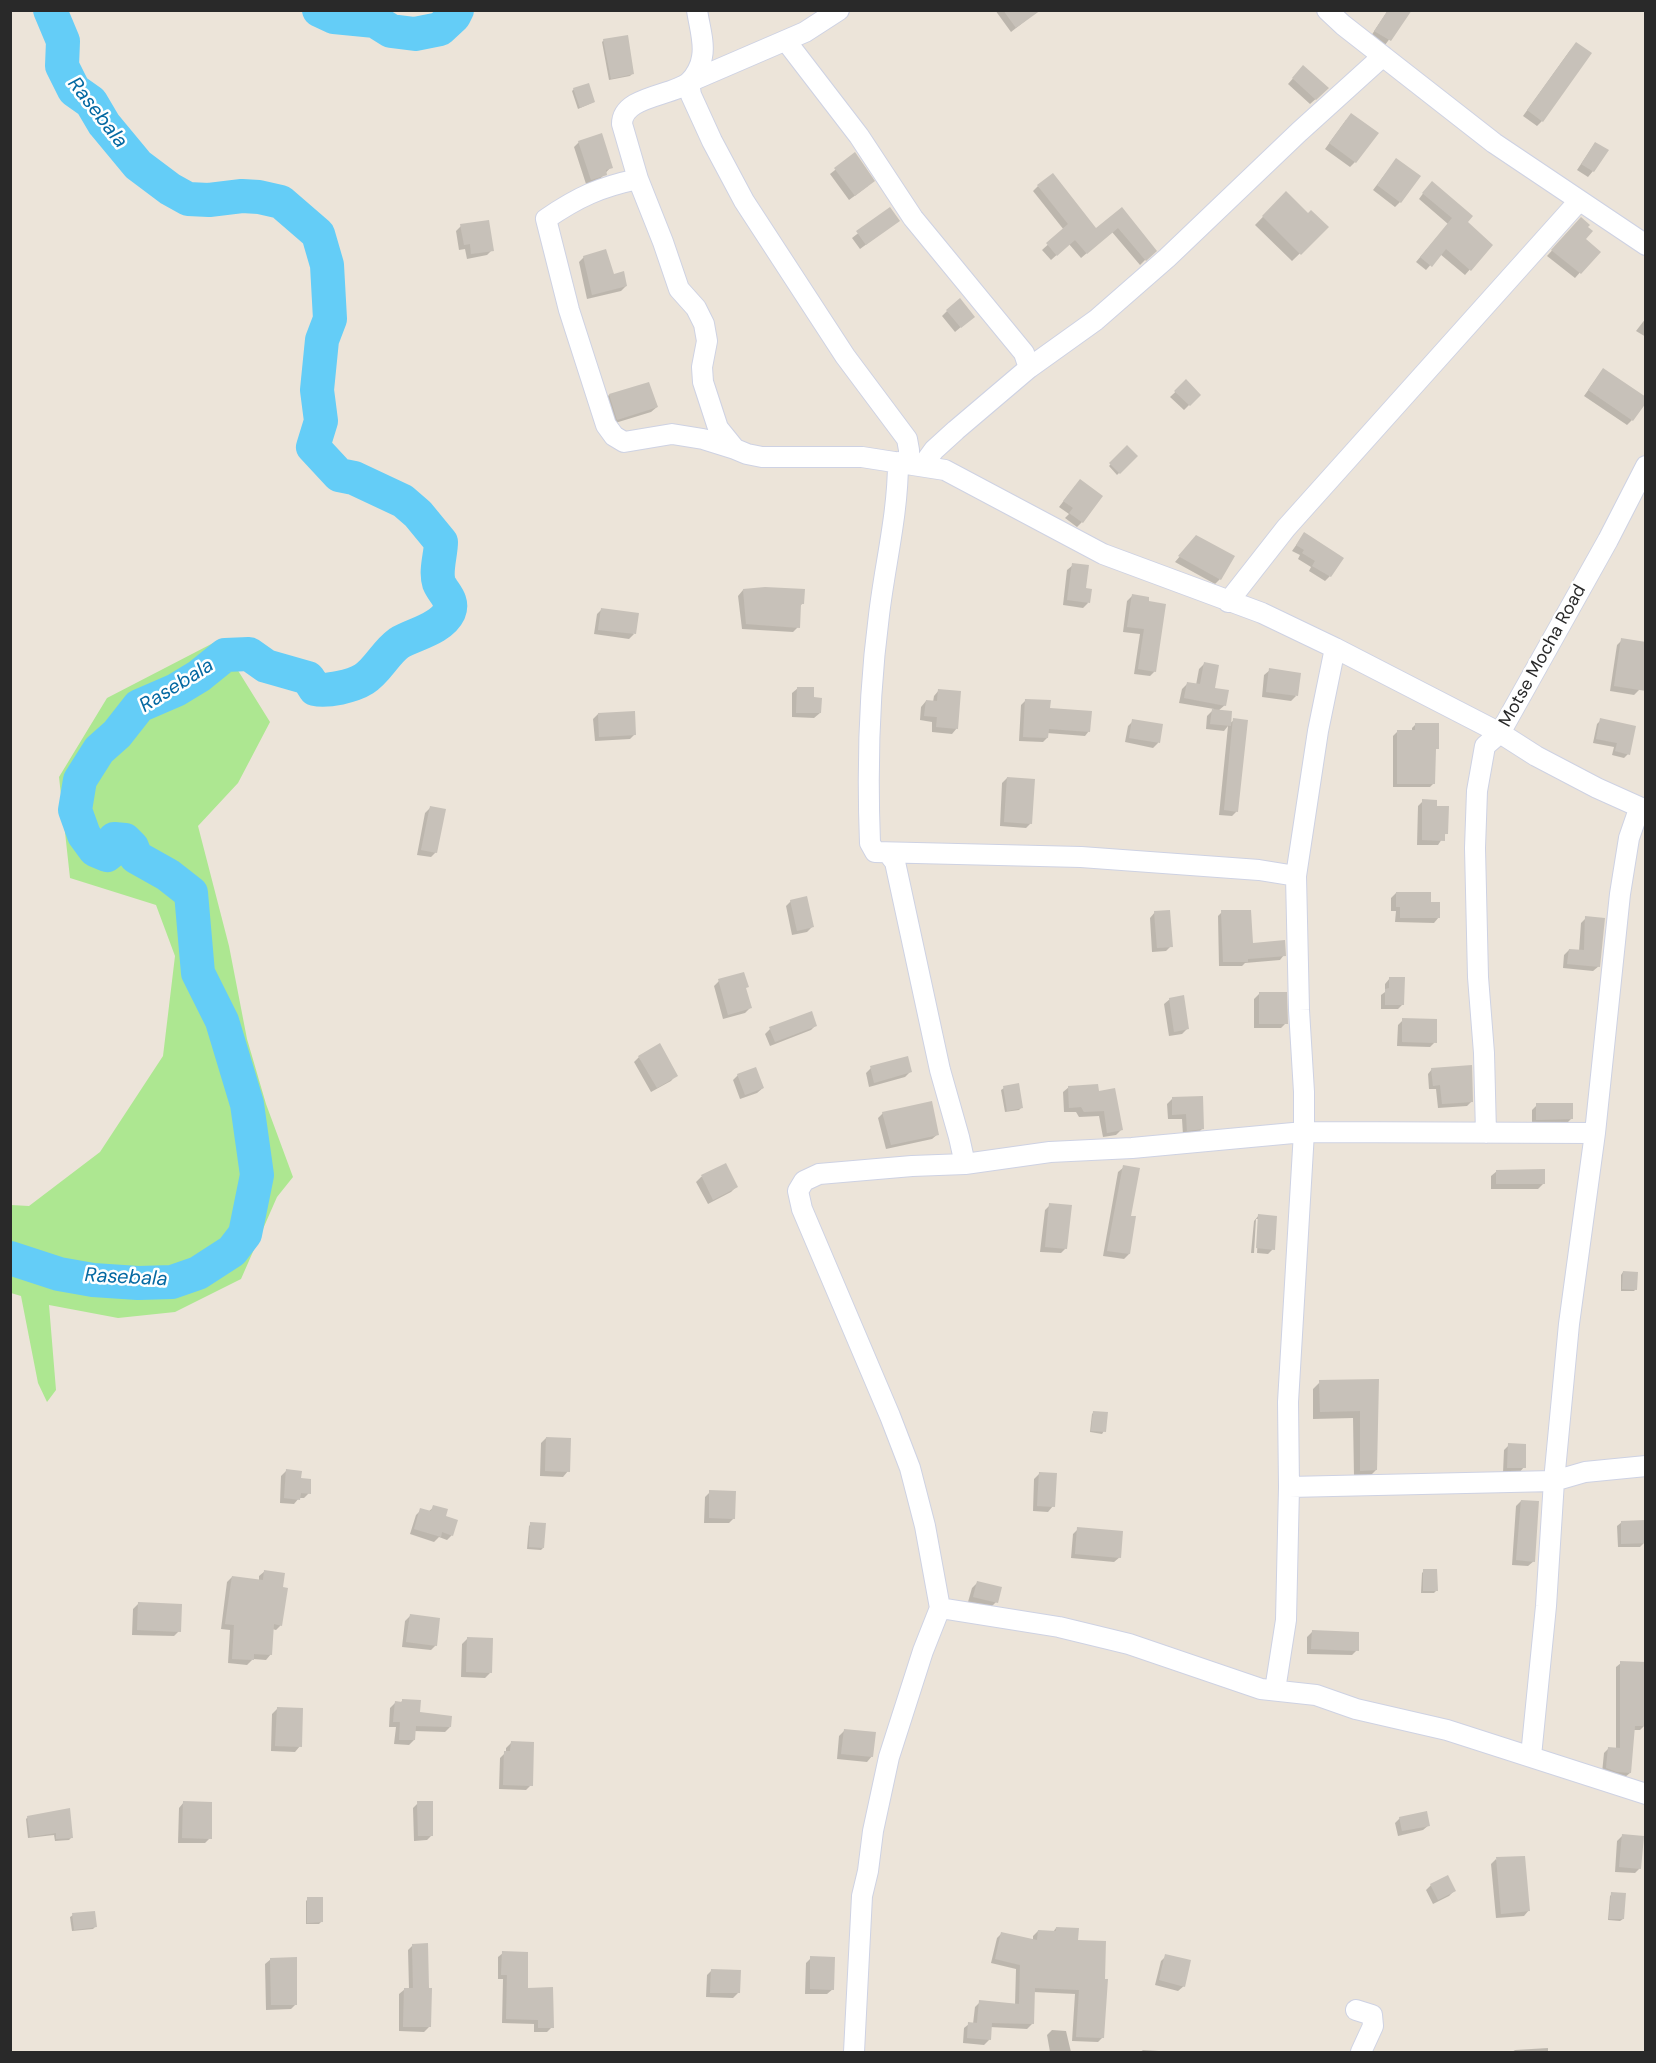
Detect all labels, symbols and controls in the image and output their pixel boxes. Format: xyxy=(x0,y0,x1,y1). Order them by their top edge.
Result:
water label: Rasebala xyxy=(62,73,132,153)
street label: Motse Mocha Road xyxy=(1495,581,1591,731)
water label: Rasebala xyxy=(135,654,219,718)
water label: Rasebala xyxy=(84,1264,168,1292)

